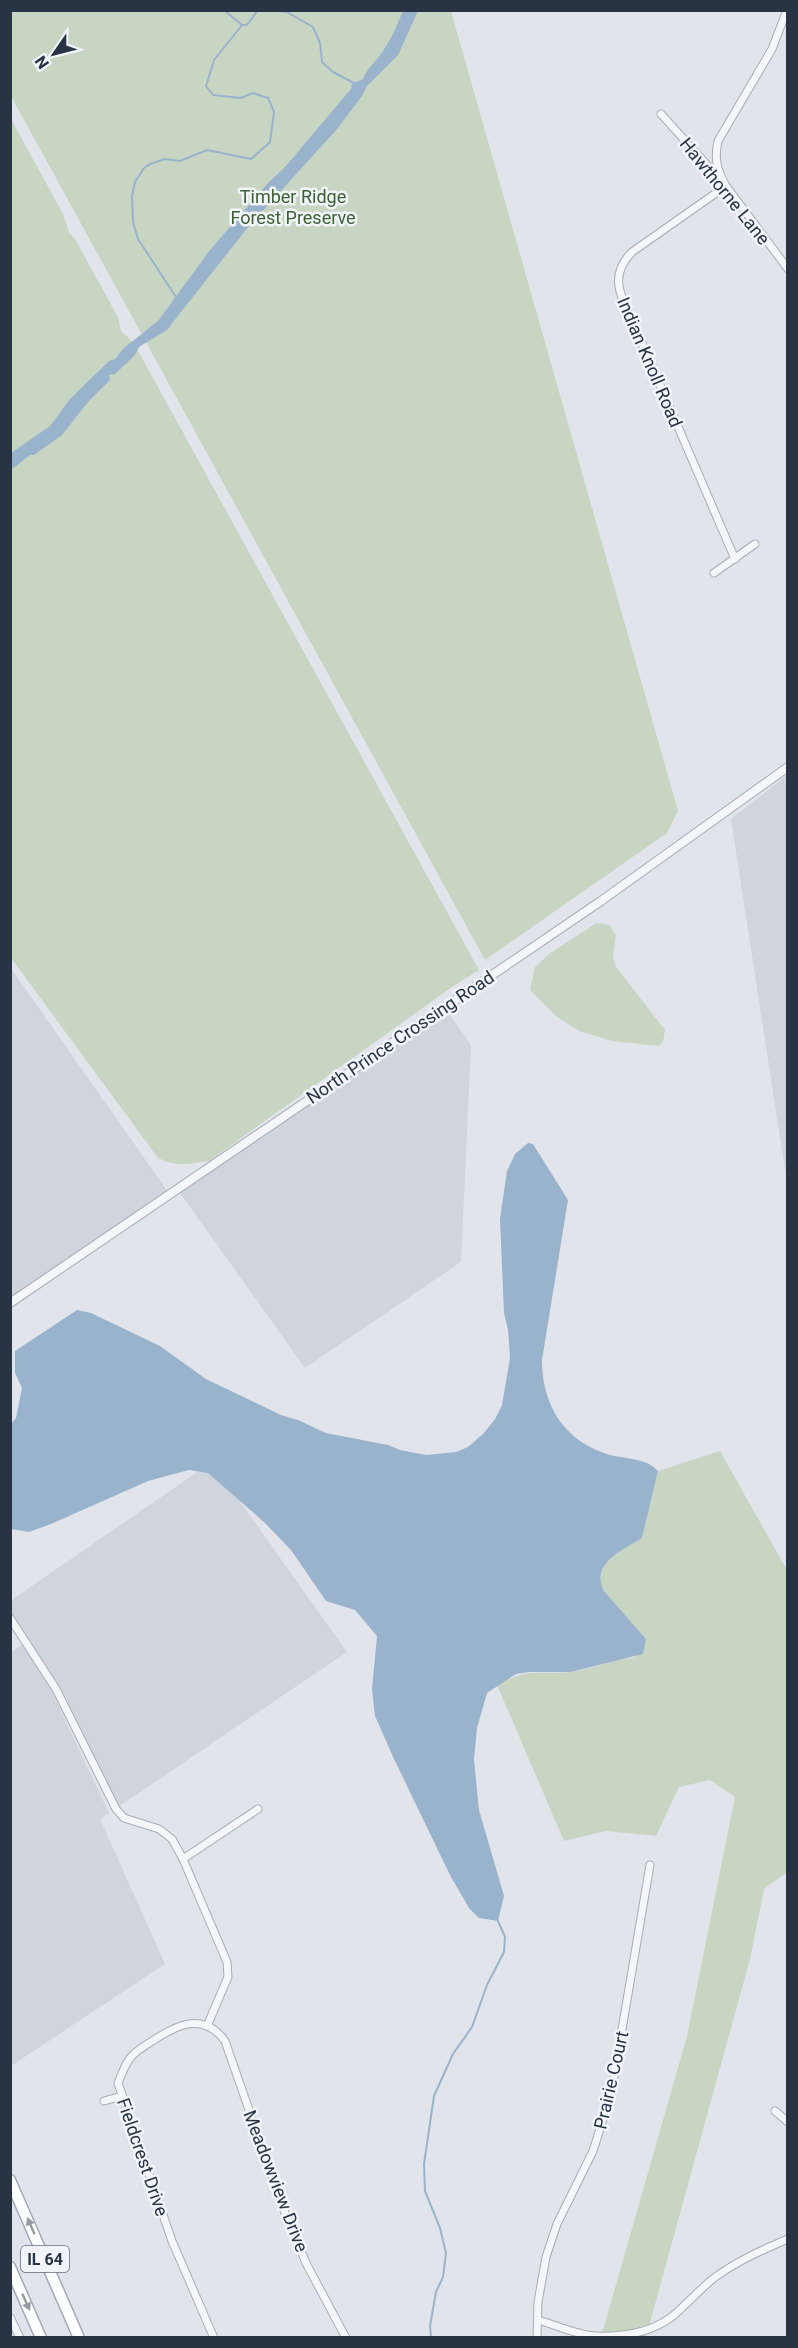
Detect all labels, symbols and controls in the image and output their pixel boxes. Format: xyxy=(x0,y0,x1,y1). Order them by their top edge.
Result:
north arrow xyxy=(24,24,84,84)
text: N xyxy=(31,52,53,72)
street label: Hawthorne Lane xyxy=(676,133,774,249)
park label: Timber Ridge Forest Preserve xyxy=(230,186,356,228)
street label: Indian Knoll Road xyxy=(613,294,687,430)
street label: North Prince Crossing Road xyxy=(302,966,498,1108)
street label: Prairie Court xyxy=(590,2029,633,2131)
street label: Fieldcrest Drive xyxy=(113,2095,173,2219)
street label: Meadowview Drive xyxy=(239,2107,313,2255)
one-way arrow xyxy=(25,2217,35,2235)
road number: IL 64 xyxy=(21,2246,69,2272)
one-way arrow xyxy=(21,2294,31,2312)

